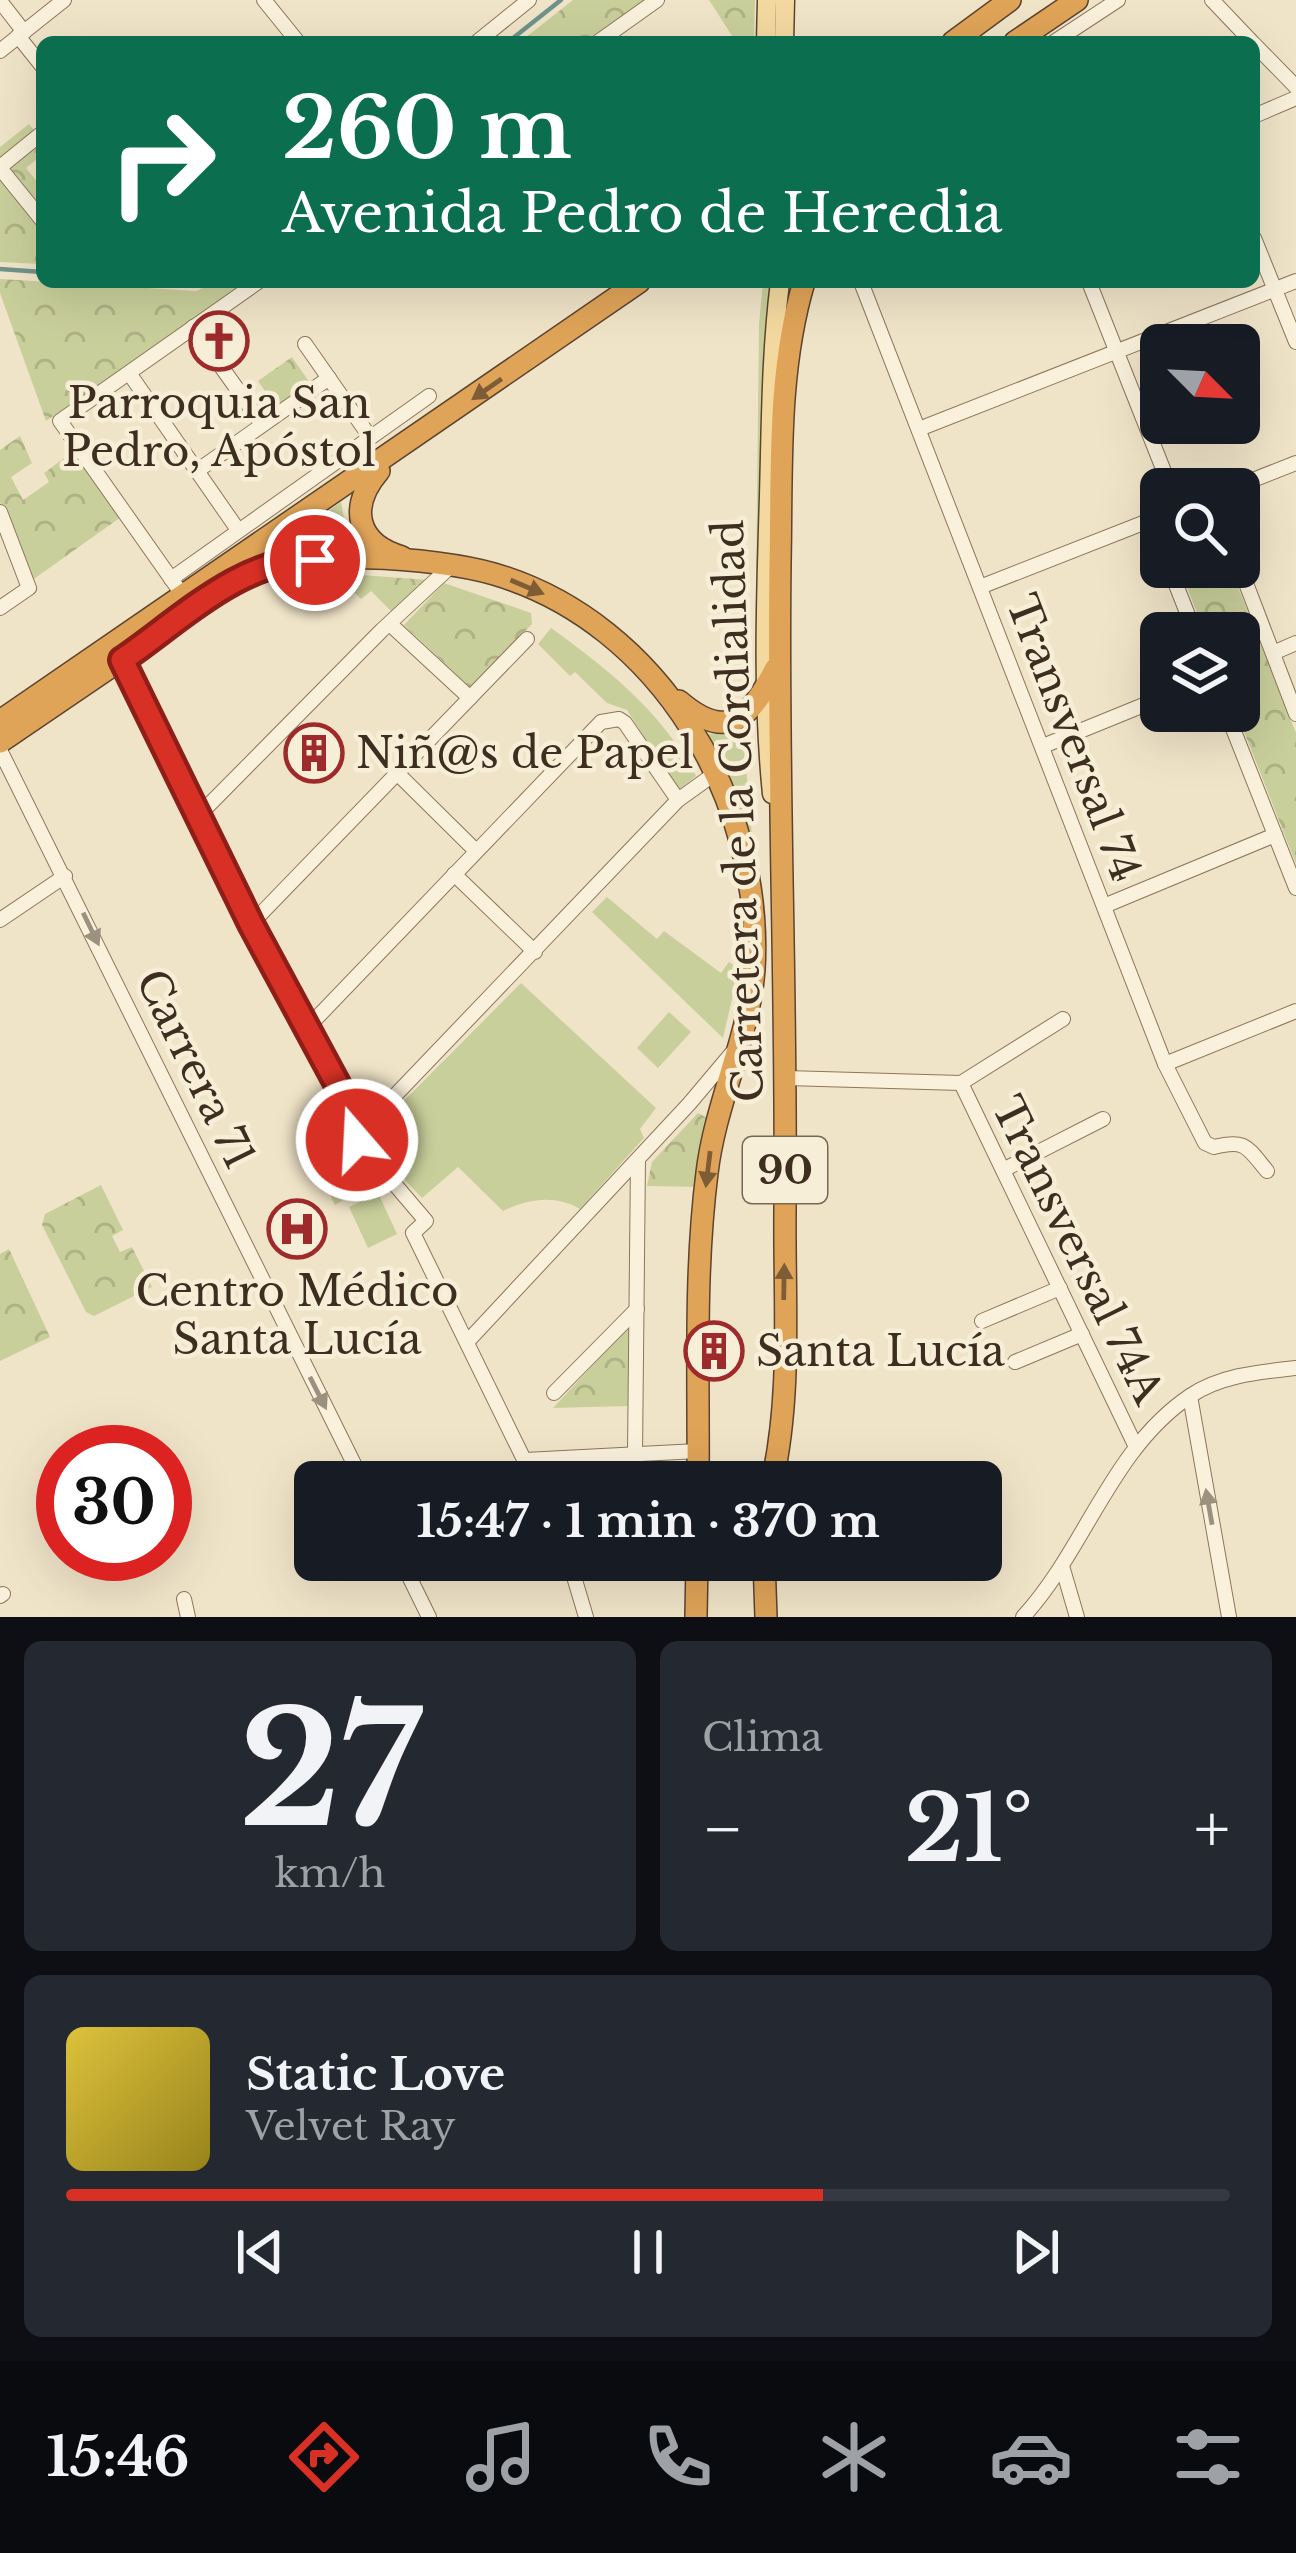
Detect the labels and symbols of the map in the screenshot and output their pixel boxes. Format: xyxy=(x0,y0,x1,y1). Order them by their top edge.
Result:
church icon: Parroquia San Pedro, Apóstol xyxy=(188,310,250,372)
north arrow xyxy=(1140,324,1260,444)
place label: Parroquia San Pedro, Apóstol xyxy=(62,377,376,477)
one-way arrow xyxy=(470,377,503,400)
pin xyxy=(264,509,366,611)
street label: Carretera de la Cordialidad xyxy=(702,519,774,1103)
one-way arrow xyxy=(509,578,545,597)
street label: Transversal 74 xyxy=(995,587,1153,889)
building icon: Niñ@s de Papel xyxy=(283,722,345,784)
place label: Niñ@s de Papel xyxy=(356,727,693,779)
one-way arrow xyxy=(81,912,101,947)
street label: Carrera 71 xyxy=(125,961,267,1177)
position arrow xyxy=(294,1077,420,1203)
street label: Transversal 74A xyxy=(981,1088,1175,1413)
road number: 90 xyxy=(743,1137,827,1203)
one-way arrow xyxy=(698,1151,717,1188)
hospital icon: Centro Médico Santa Lucía xyxy=(266,1198,328,1260)
one-way arrow xyxy=(774,1262,794,1300)
place label: Centro Médico Santa Lucía xyxy=(135,1265,459,1365)
building icon: Santa Lucía xyxy=(683,1320,745,1382)
place label: Santa Lucía xyxy=(756,1325,1006,1377)
one-way arrow xyxy=(308,1376,328,1411)
speed limit sign: 30 xyxy=(36,1425,192,1581)
one-way arrow xyxy=(1200,1487,1218,1525)

